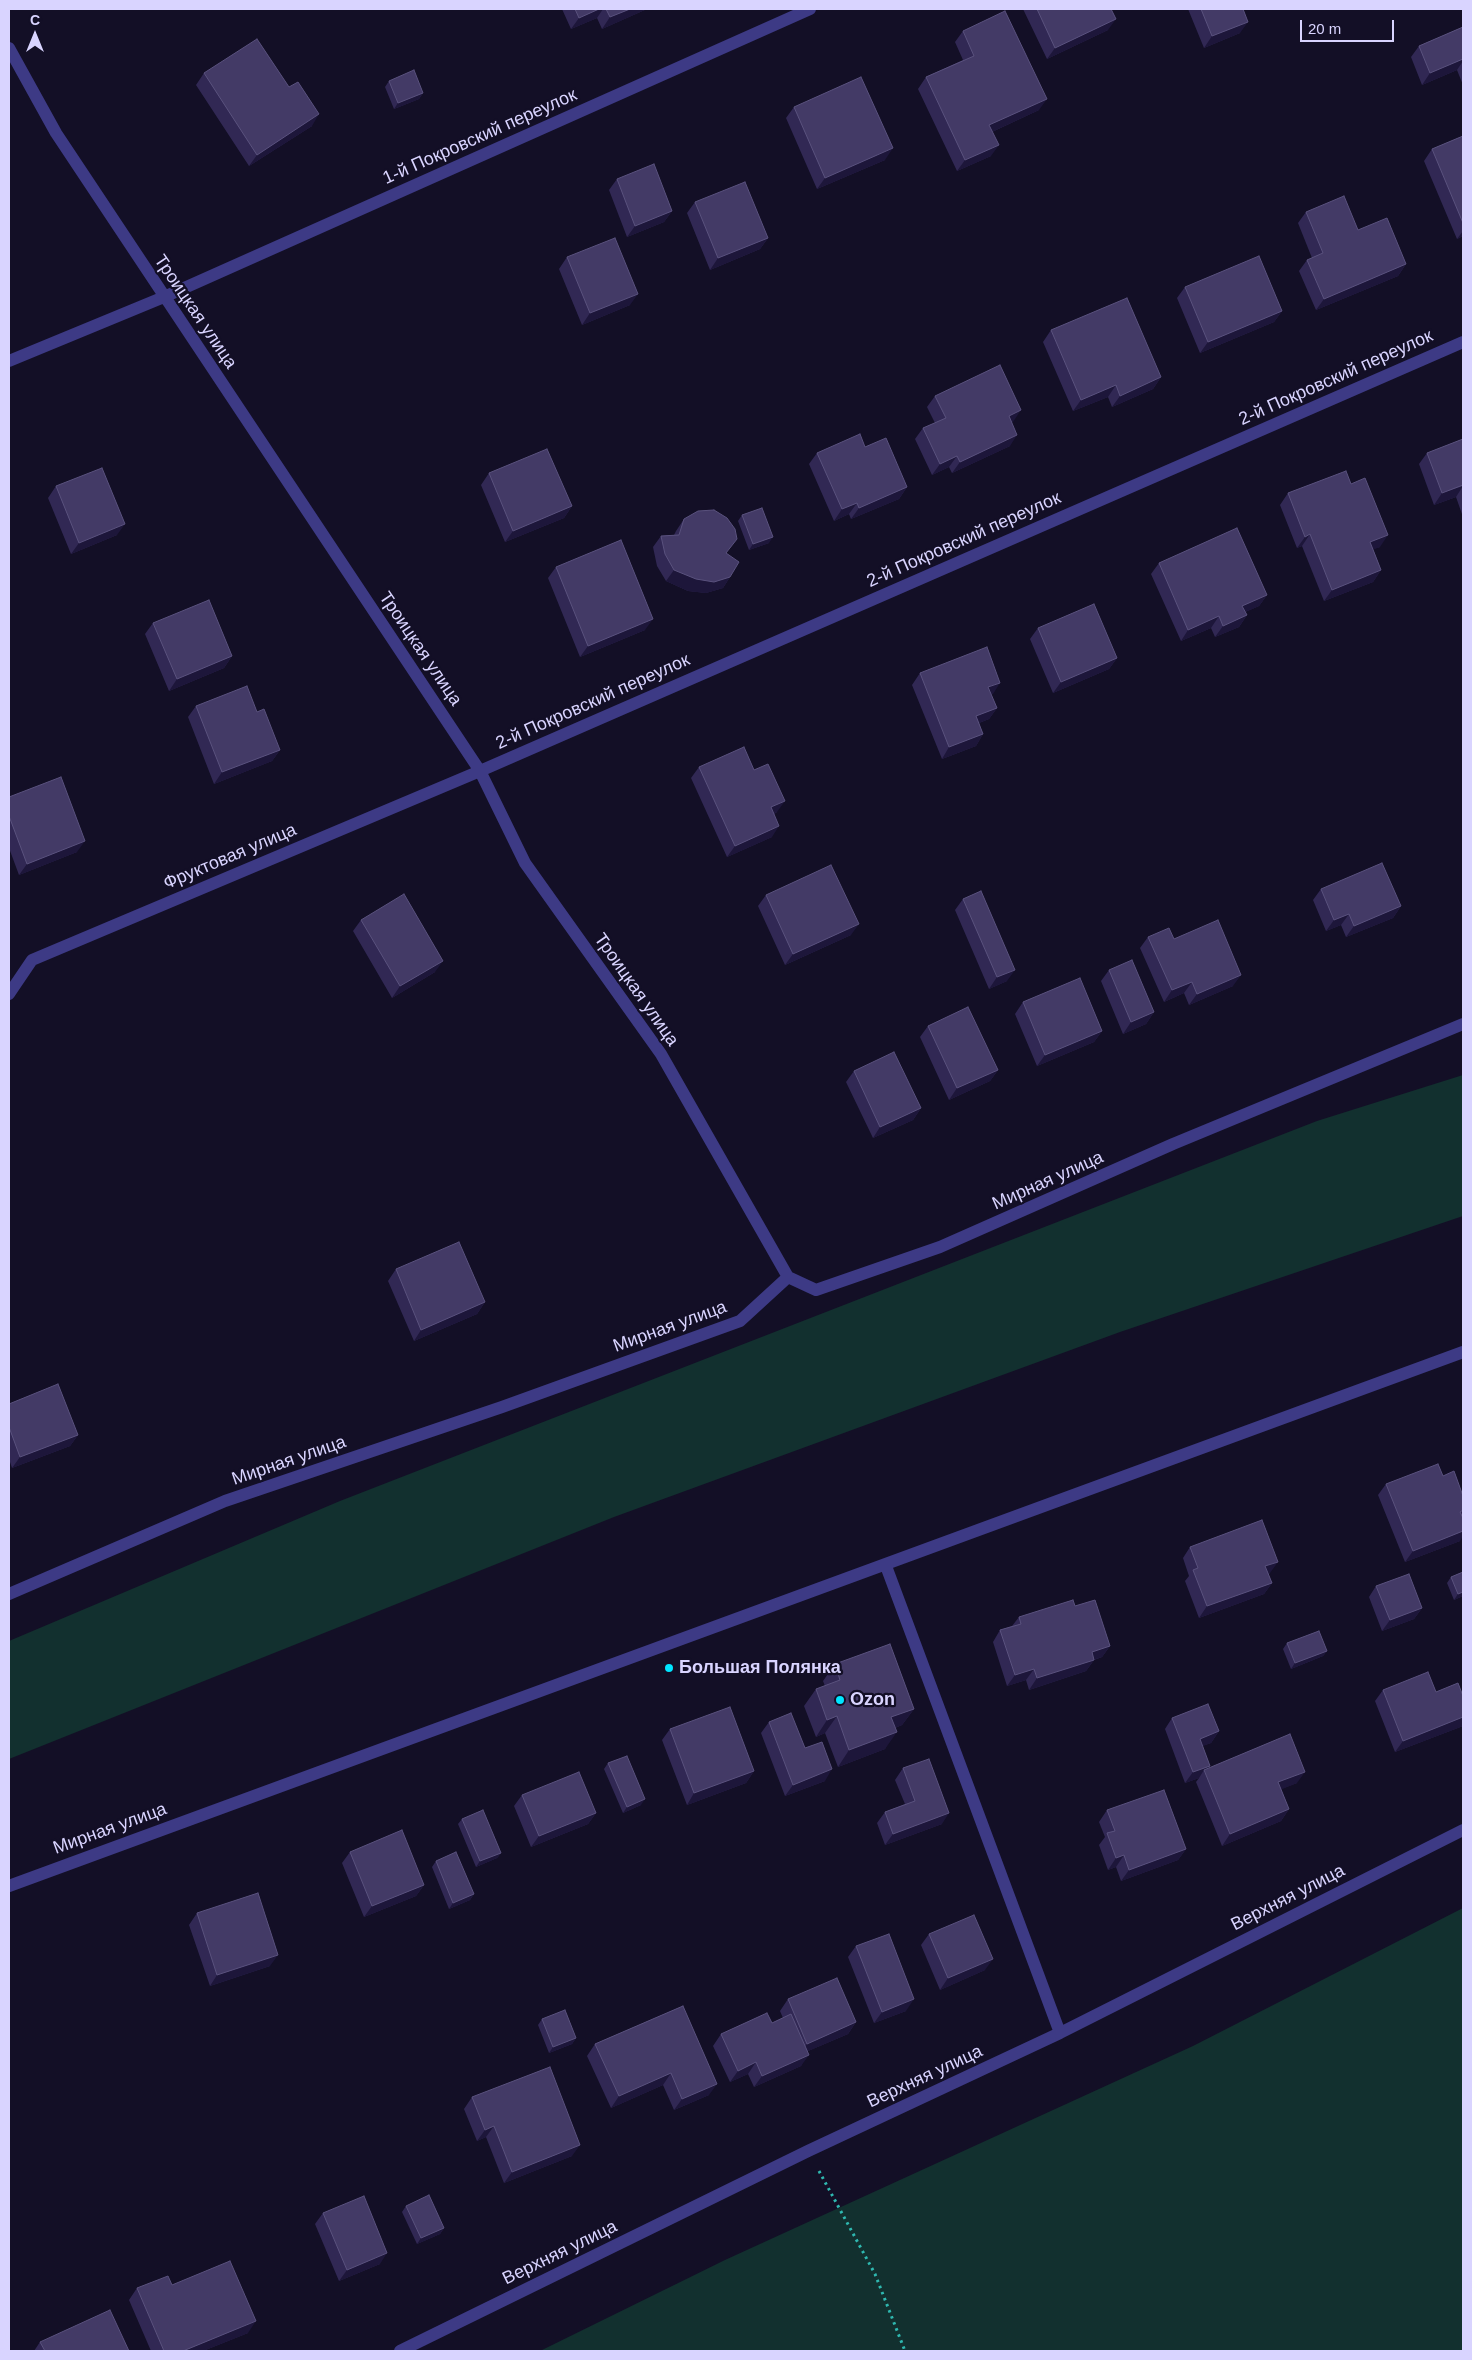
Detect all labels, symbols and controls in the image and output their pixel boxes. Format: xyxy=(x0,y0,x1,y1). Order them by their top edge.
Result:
north arrow xyxy=(10,10,60,60)
scale bar xyxy=(1302,10,1396,42)
text: С xyxy=(30,12,40,28)
text: 20 m xyxy=(1308,20,1341,37)
street label: 1-й Покровский переулок xyxy=(380,84,580,190)
street label: Троицкая улица xyxy=(149,251,241,373)
street label: 2-й Покровский переулок xyxy=(1236,325,1436,431)
street label: 2-й Покровский переулок xyxy=(864,487,1064,593)
street label: Троицкая улица xyxy=(374,588,466,710)
street label: 2-й Покровский переулок xyxy=(493,649,693,755)
street label: Фруктовая улица xyxy=(160,819,300,895)
street label: Троицкая улица xyxy=(589,929,683,1051)
street label: Мирная улица xyxy=(989,1147,1107,1215)
street label: Мирная улица xyxy=(610,1296,730,1358)
street label: Мирная улица xyxy=(229,1431,349,1491)
place label: Большая Полянка xyxy=(679,1657,841,1679)
marker: Большая Полянка xyxy=(663,1662,675,1674)
place label: Ozon xyxy=(850,1689,895,1711)
marker: Ozon xyxy=(834,1694,846,1706)
street label: Мирная улица xyxy=(50,1798,170,1860)
street label: Верхняя улица xyxy=(1228,1860,1348,1936)
street label: Верхняя улица xyxy=(864,2041,986,2113)
street label: Верхняя улица xyxy=(499,2216,621,2290)

